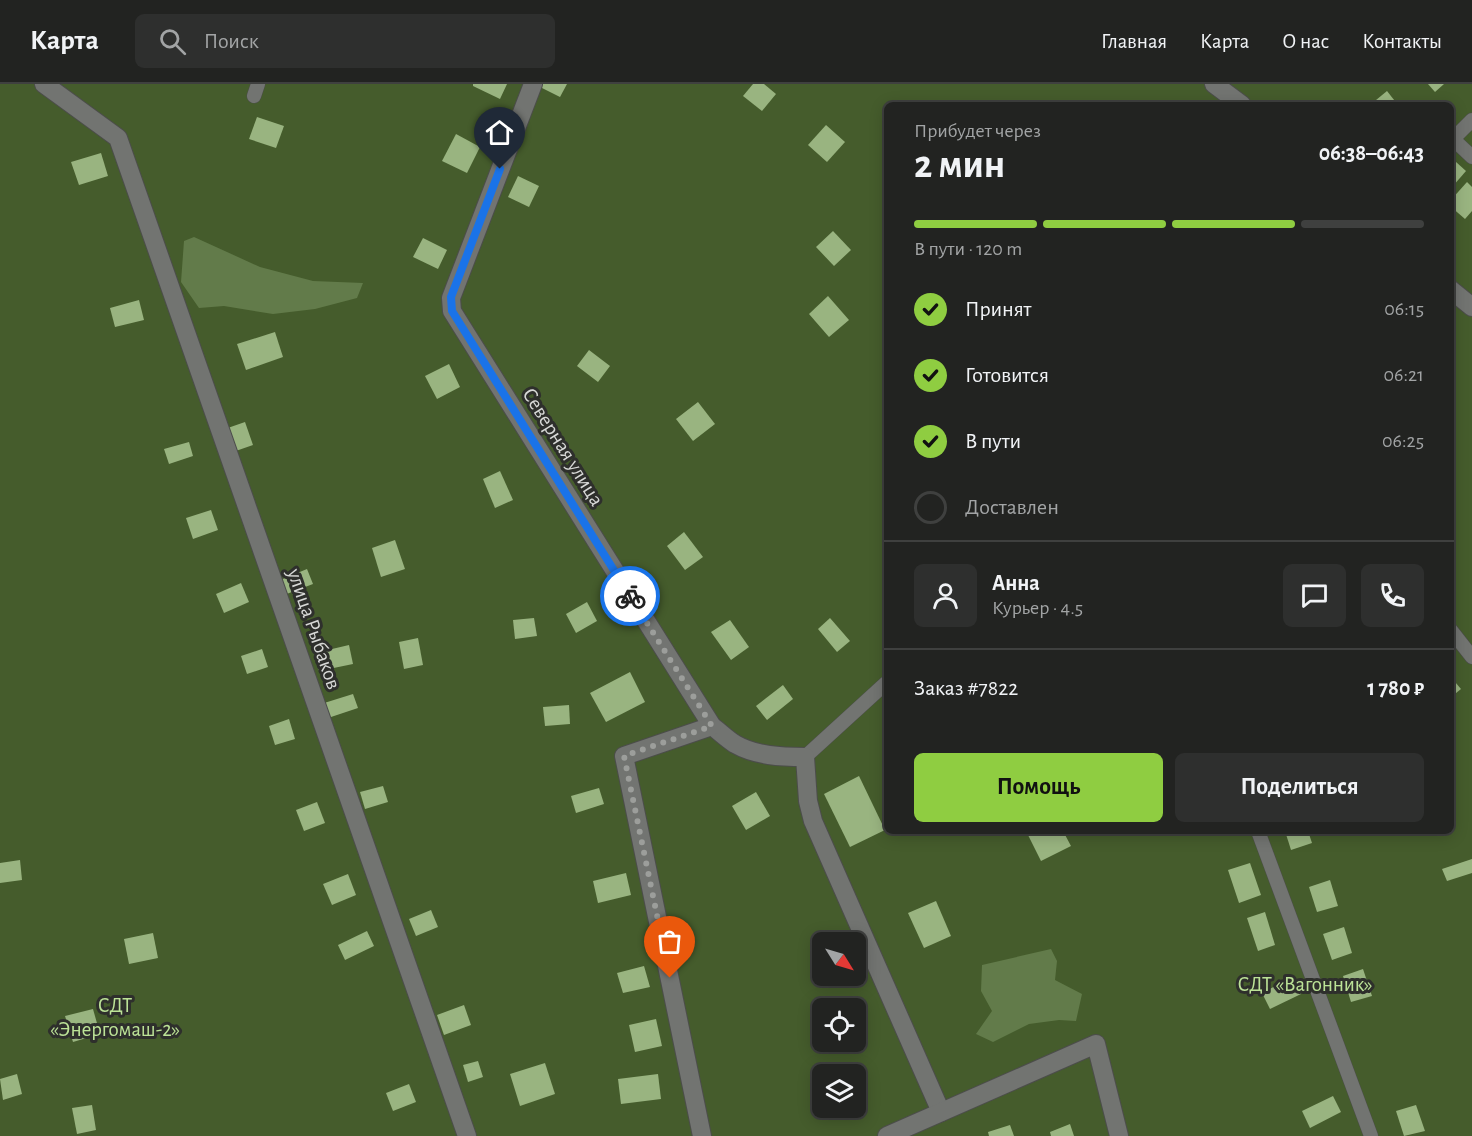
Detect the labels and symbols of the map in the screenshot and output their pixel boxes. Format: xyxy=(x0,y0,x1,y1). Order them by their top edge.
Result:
pin xyxy=(474,107,525,169)
street label: Северная улица xyxy=(518,384,608,510)
street label: улица Рыбаков xyxy=(283,565,344,692)
courier xyxy=(600,566,660,626)
pin xyxy=(644,916,695,978)
north arrow xyxy=(812,932,866,986)
park label: СДТ «Вагонник» xyxy=(1237,974,1373,995)
park label: СДТ «Энергомаш-2» xyxy=(50,995,180,1040)

